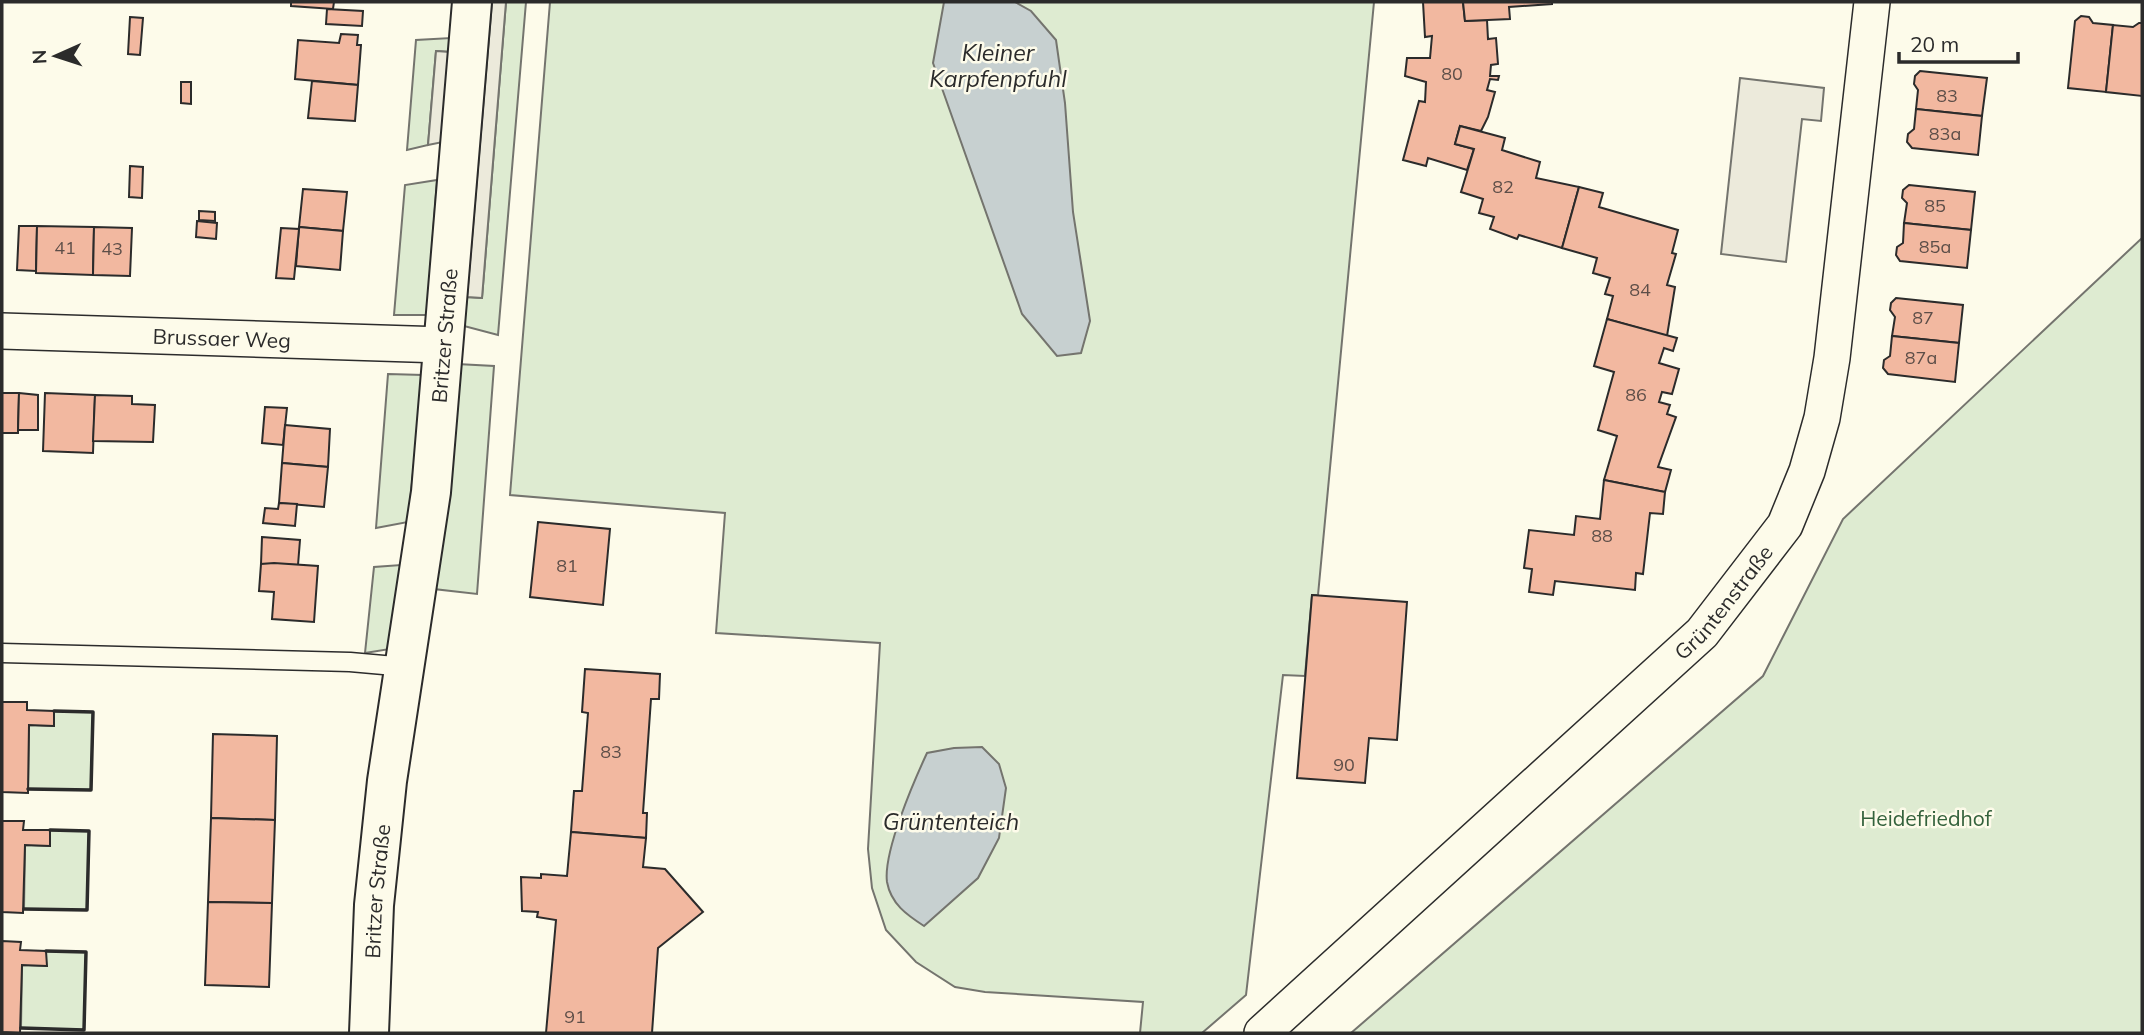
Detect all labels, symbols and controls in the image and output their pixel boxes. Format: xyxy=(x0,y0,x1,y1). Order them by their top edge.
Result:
north arrow xyxy=(21,21,91,91)
scale bar xyxy=(1899,21,2018,65)
text: 20 m xyxy=(1910,31,1959,57)
water label: Kleiner Karpfenpfuhl xyxy=(929,38,1067,93)
text: N xyxy=(27,49,51,65)
house number: 80 xyxy=(1441,62,1463,85)
house number: 83 xyxy=(1936,84,1958,107)
house number: 83a xyxy=(1929,122,1961,145)
house number: 82 xyxy=(1492,175,1514,198)
house number: 85 xyxy=(1924,194,1946,217)
house number: 85a xyxy=(1919,235,1951,258)
house number: 41 xyxy=(54,236,76,259)
house number: 43 xyxy=(101,237,123,260)
street label: Britzer Straße xyxy=(426,267,463,404)
house number: 84 xyxy=(1629,278,1651,301)
house number: 87 xyxy=(1912,306,1934,329)
street label: Brussaer Weg xyxy=(152,323,291,353)
house number: 87a xyxy=(1905,346,1937,369)
house number: 86 xyxy=(1625,383,1647,406)
house number: 88 xyxy=(1591,524,1613,547)
street label: Grüntenstraße xyxy=(1669,540,1778,665)
house number: 81 xyxy=(556,554,578,577)
house number: 83 xyxy=(600,740,622,763)
house number: 90 xyxy=(1333,753,1355,776)
park label: Heidefriedhof xyxy=(1860,805,1993,831)
water label: Grüntenteich xyxy=(883,807,1019,836)
street label: Britzer Straße xyxy=(359,823,395,959)
house number: 91 xyxy=(564,1005,586,1028)

